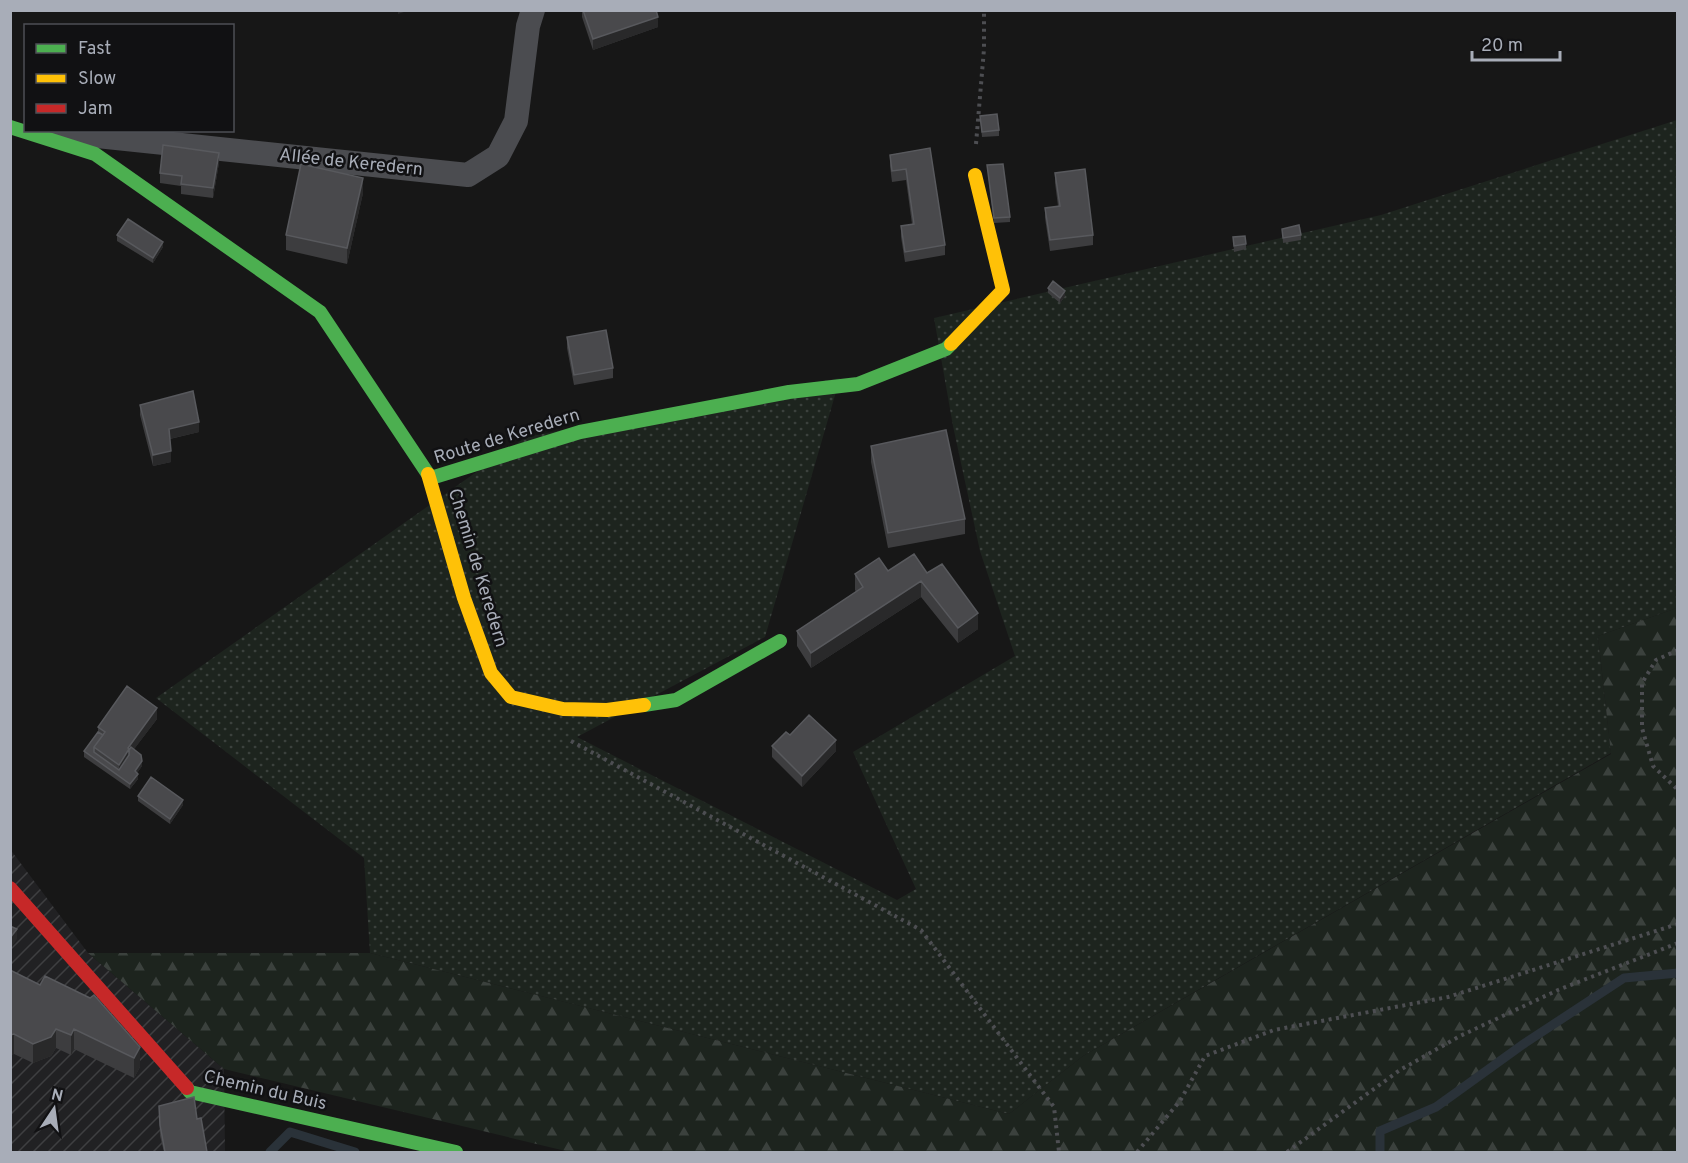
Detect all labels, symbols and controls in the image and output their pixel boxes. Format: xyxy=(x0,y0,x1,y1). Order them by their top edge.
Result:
legend xyxy=(24,24,234,132)
scale bar xyxy=(1472,24,1560,62)
text: 20 m xyxy=(1481,35,1523,58)
text: Fast xyxy=(78,38,111,61)
text: Slow xyxy=(78,68,116,91)
text: Jam xyxy=(78,98,113,121)
street label: Allée de Keredern xyxy=(278,144,424,182)
street label: Route de Keredern xyxy=(431,404,583,470)
street label: Chemin de Keredern xyxy=(442,486,512,650)
street label: Chemin du Buis xyxy=(201,1066,329,1116)
north arrow xyxy=(24,1079,84,1139)
text: N xyxy=(49,1085,65,1107)

